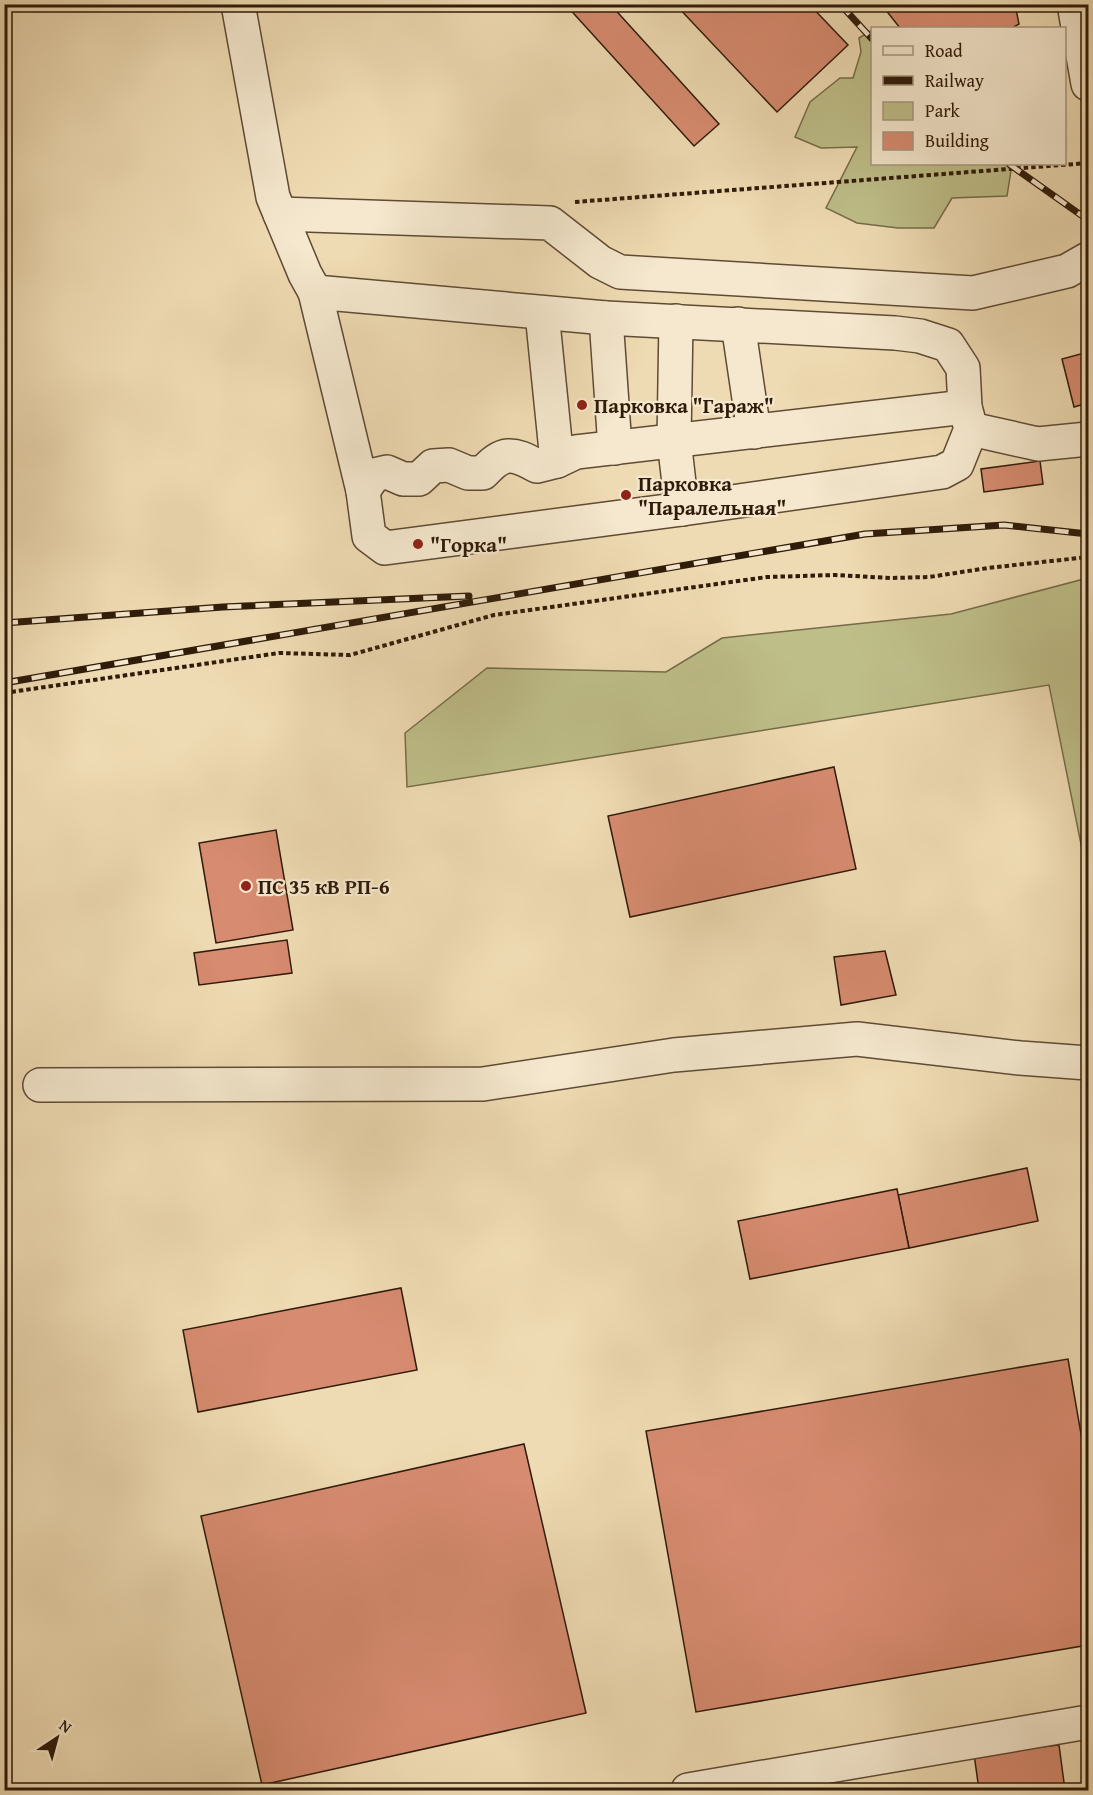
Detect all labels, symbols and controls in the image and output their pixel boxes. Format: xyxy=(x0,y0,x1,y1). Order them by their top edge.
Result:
legend xyxy=(871,27,1066,165)
text: Road xyxy=(925,37,963,64)
text: Railway xyxy=(925,67,984,94)
text: Park xyxy=(925,97,961,124)
text: Building xyxy=(925,127,989,154)
place label: Парковка "Гараж" xyxy=(594,390,774,421)
marker: Парковка "Гараж" xyxy=(575,398,589,412)
place label: Парковка "Паралельная" xyxy=(638,468,787,523)
marker: Парковка "Паралельная" xyxy=(619,488,633,502)
place label: "Горка" xyxy=(430,529,507,560)
marker: "Горка" xyxy=(411,537,425,551)
place label: ПС 35 кВ РП-6 xyxy=(258,871,390,902)
marker: ПС 35 кВ РП-6 xyxy=(239,879,253,893)
north arrow xyxy=(27,1708,87,1768)
text: N xyxy=(54,1713,77,1739)

